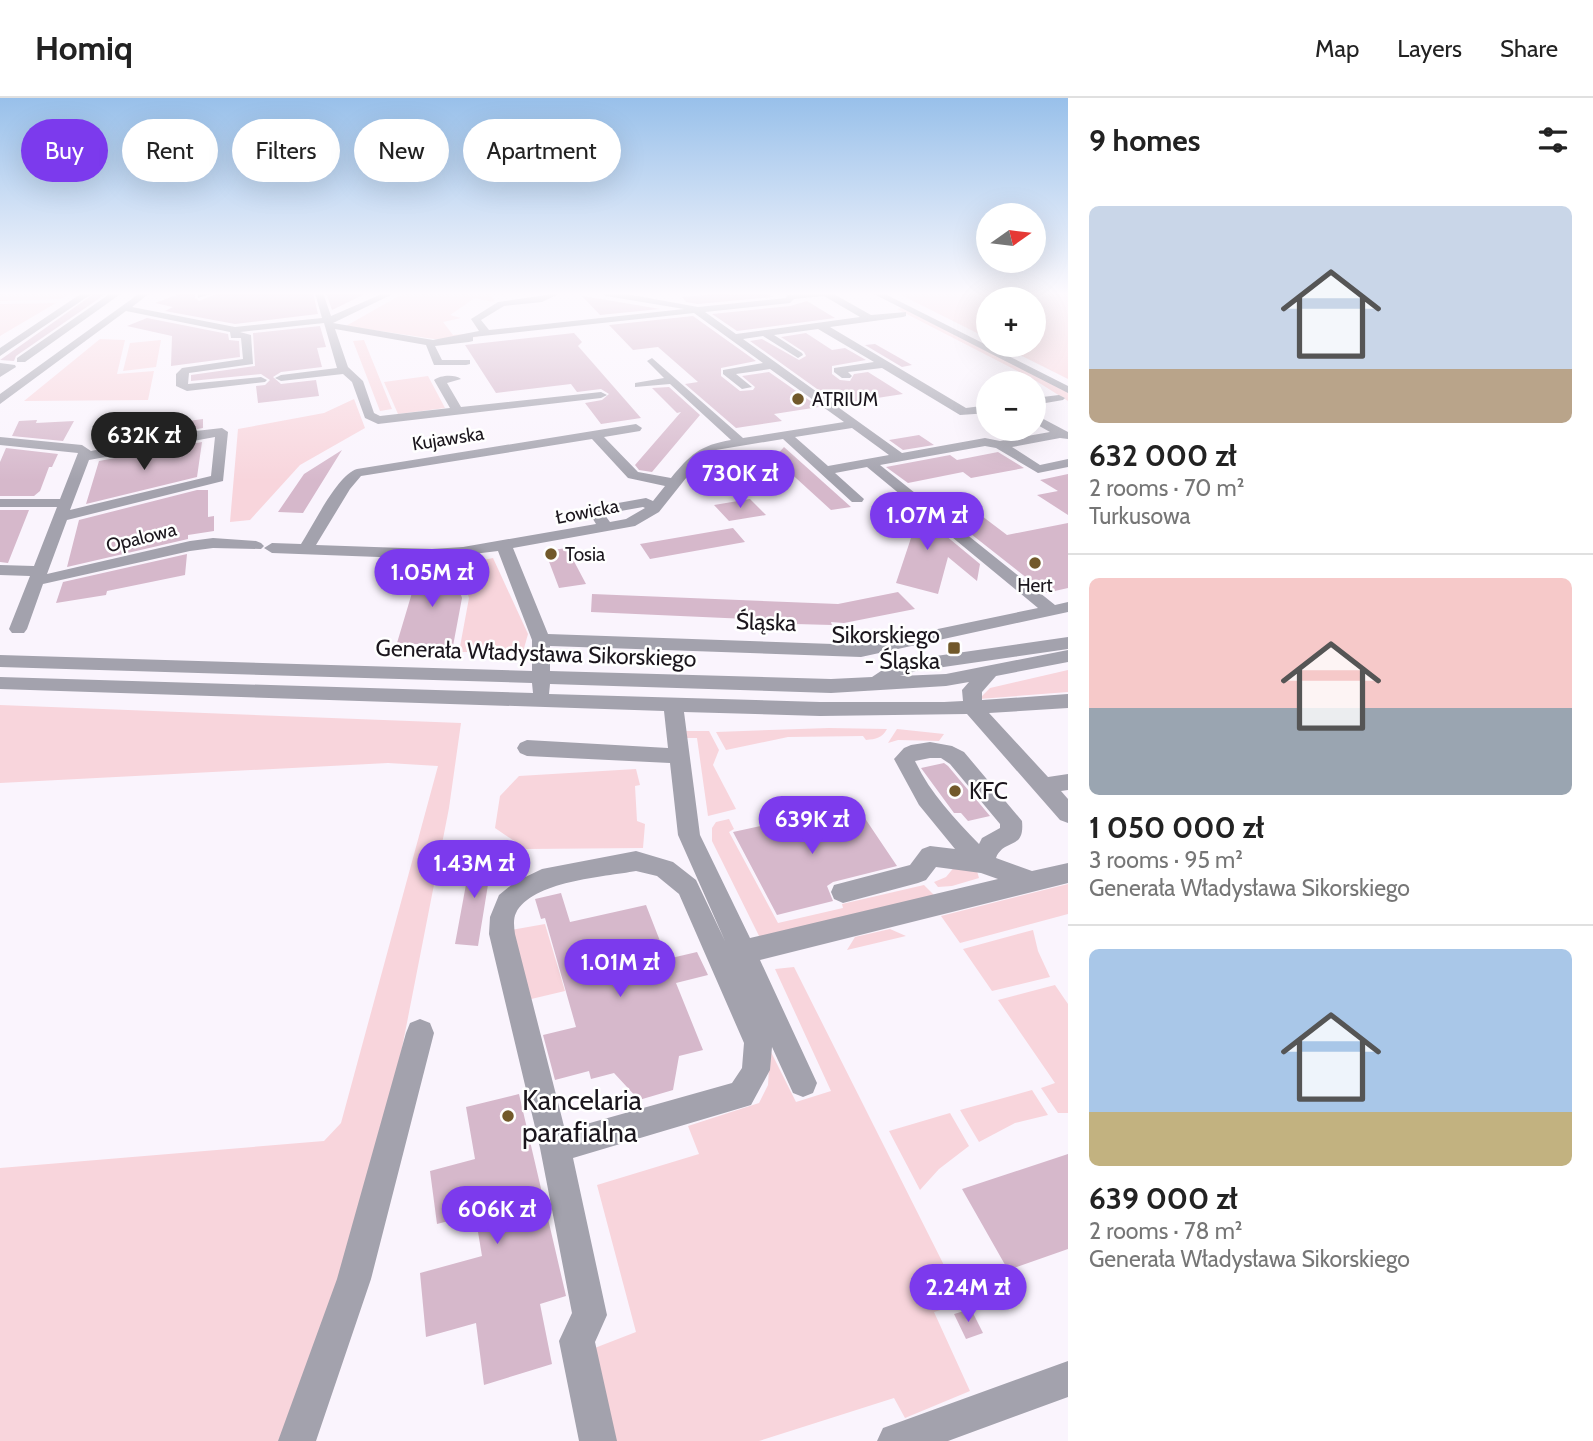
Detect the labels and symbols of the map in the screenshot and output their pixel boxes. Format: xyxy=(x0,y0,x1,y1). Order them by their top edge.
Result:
north arrow xyxy=(976,203,1046,273)
place label: ATRIUM xyxy=(812,388,878,411)
marker: ATRIUM xyxy=(790,391,806,407)
pin: 632K zł xyxy=(79,412,209,472)
street label: Kujawska xyxy=(411,421,486,456)
pin: 730K zł xyxy=(675,450,805,510)
pin: 1.07M zł xyxy=(855,492,999,552)
street label: Łowicka xyxy=(554,494,621,529)
street label: Opalowa xyxy=(104,518,179,557)
place label: Tosia xyxy=(565,543,605,566)
marker: Tosia xyxy=(543,546,559,562)
pin: 1.05M zł xyxy=(360,550,504,609)
marker: Hert xyxy=(1027,555,1043,571)
place label: Hert xyxy=(1017,574,1053,597)
street label: Śląska xyxy=(735,607,797,637)
place label: Sikorskiego - Śląska xyxy=(832,621,940,675)
street label: Generała Władysława Sikorskiego xyxy=(375,633,697,673)
marker: Sikorskiego - Śląska xyxy=(946,640,962,656)
place label: KFC xyxy=(969,777,1008,805)
marker: KFC xyxy=(947,783,963,799)
pin: 639K zł xyxy=(747,796,877,856)
pin: 1.43M zł xyxy=(402,840,546,900)
pin: 1.01M zł xyxy=(548,940,692,999)
place label: Kancelaria parafialna xyxy=(522,1083,643,1149)
marker: Kancelaria parafialna xyxy=(500,1108,516,1124)
pin: 606K zł xyxy=(432,1186,562,1246)
pin: 2.24M zł xyxy=(896,1264,1040,1324)

